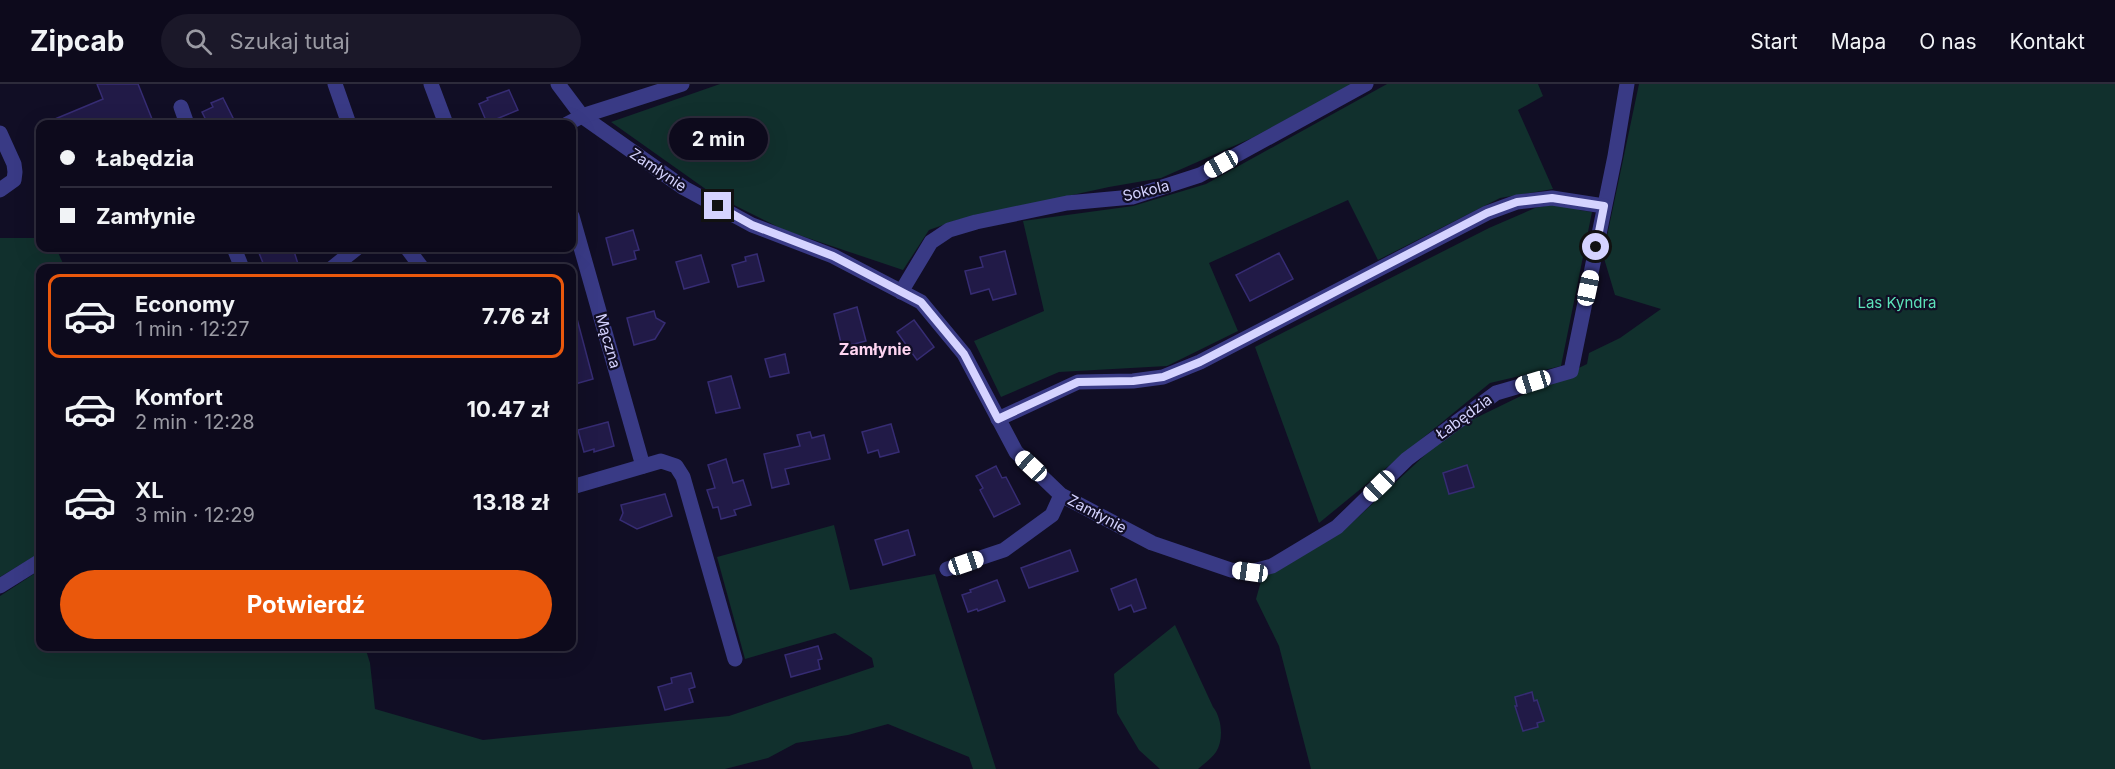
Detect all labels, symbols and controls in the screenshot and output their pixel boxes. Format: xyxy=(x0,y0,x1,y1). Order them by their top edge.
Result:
search box xyxy=(161,14,581,68)
text: Zipcab xyxy=(30,24,125,58)
icon: search xyxy=(182,25,215,58)
text: Szukaj tutaj xyxy=(230,28,350,54)
text: Start xyxy=(1750,29,1798,54)
text: Mapa xyxy=(1831,29,1886,54)
text: O nas xyxy=(1919,29,1977,54)
text: Kontakt xyxy=(2010,29,2085,54)
callout: 2 min xyxy=(668,119,768,161)
text: 2 min xyxy=(692,127,745,151)
street label: Zamłynie xyxy=(626,144,690,195)
text: Łabędzia xyxy=(96,145,194,171)
car xyxy=(1201,147,1241,181)
street label: Sokola xyxy=(1120,176,1171,205)
route end xyxy=(704,192,731,219)
text: Zamłynie xyxy=(96,203,196,229)
route start xyxy=(1582,233,1609,260)
car xyxy=(1575,269,1601,307)
icon: car xyxy=(63,289,117,343)
text: Economy xyxy=(135,291,235,317)
park label: Las Kyndra xyxy=(1857,293,1937,312)
text: 7.76 zł xyxy=(482,303,549,329)
street label: Mączna xyxy=(592,311,625,370)
text: 1 min · 12:27 xyxy=(135,317,250,341)
district label: Zamłynie xyxy=(839,339,911,359)
car xyxy=(1513,368,1553,396)
icon: car xyxy=(63,382,117,436)
text: Komfort xyxy=(135,384,223,410)
street label: Łabędzia xyxy=(1432,390,1496,443)
text: 10.47 zł xyxy=(467,396,549,422)
text: 2 min · 12:28 xyxy=(135,410,255,434)
car xyxy=(1012,447,1050,485)
car xyxy=(1360,467,1398,505)
icon: car xyxy=(63,475,117,529)
text: XL xyxy=(135,477,164,503)
text: 13.18 zł xyxy=(473,489,549,515)
street label: Zamłynie xyxy=(1064,490,1130,537)
text: 3 min · 12:29 xyxy=(135,503,255,527)
car xyxy=(946,549,986,577)
car xyxy=(1231,561,1269,583)
button: Potwierdź xyxy=(60,570,552,639)

